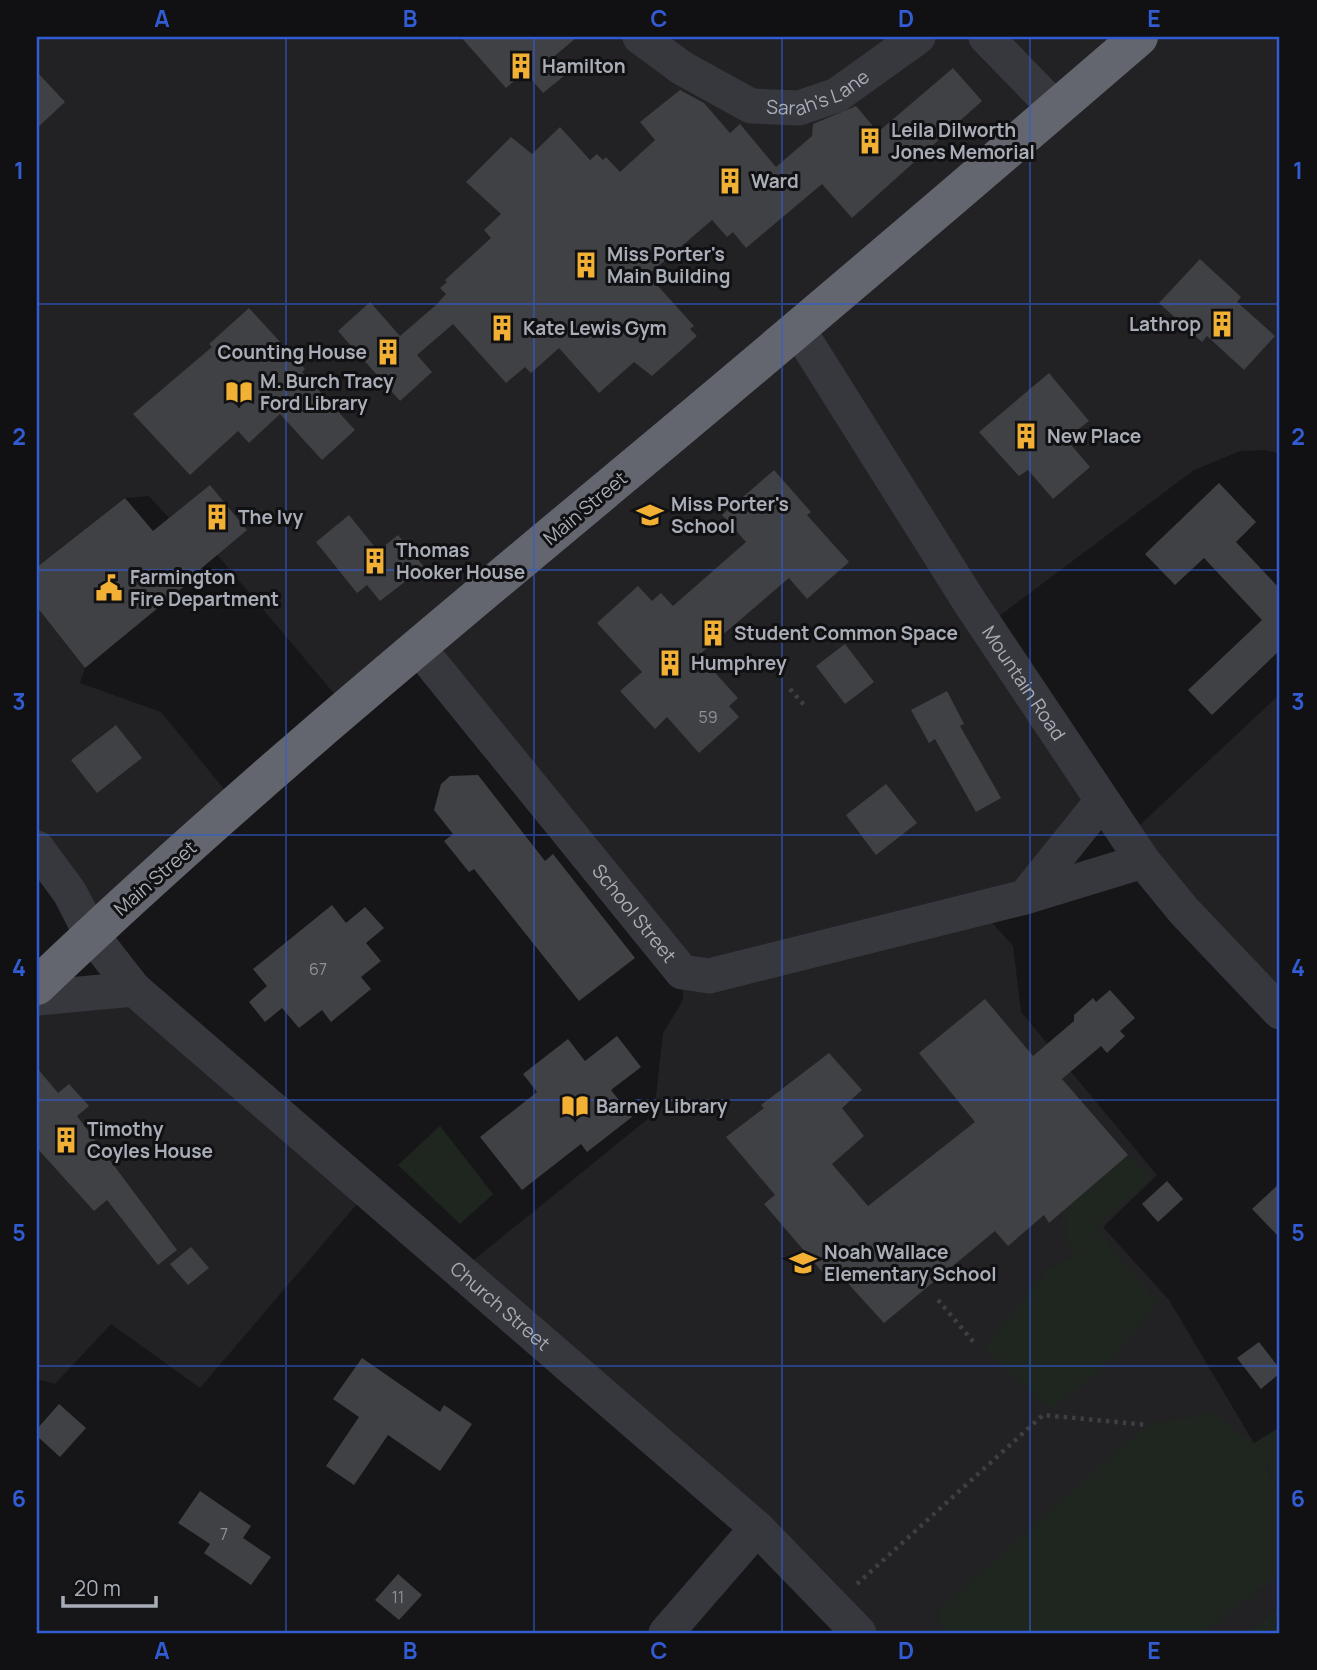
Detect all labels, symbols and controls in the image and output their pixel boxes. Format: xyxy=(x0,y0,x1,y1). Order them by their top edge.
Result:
text: A xyxy=(154,2,170,34)
text: B xyxy=(403,2,417,34)
text: C xyxy=(651,2,668,34)
text: D xyxy=(898,2,914,34)
text: E xyxy=(1147,2,1161,34)
building icon: Hamilton xyxy=(506,51,536,81)
place label: Hamilton xyxy=(542,53,626,79)
street label: Sarah's Lane xyxy=(766,63,874,122)
place label: Leila Dilworth Jones Memorial xyxy=(891,117,1035,165)
building icon: Leila Dilworth Jones Memorial xyxy=(855,126,885,156)
text: 1 xyxy=(14,154,24,186)
text: 1 xyxy=(1293,154,1303,186)
building icon: Ward xyxy=(715,166,745,196)
place label: Ward xyxy=(751,168,799,194)
place label: Miss Porter's Main Building xyxy=(607,241,730,289)
building icon: Miss Porter's Main Building xyxy=(571,250,601,280)
building icon: Lathrop xyxy=(1207,309,1237,339)
place label: Lathrop xyxy=(1129,311,1201,337)
building icon: Kate Lewis Gym xyxy=(487,313,517,343)
place label: Kate Lewis Gym xyxy=(523,315,667,341)
building icon: Counting House xyxy=(373,337,403,367)
place label: Counting House xyxy=(217,339,367,365)
place label: M. Burch Tracy Ford Library xyxy=(260,368,394,416)
library icon: M. Burch Tracy Ford Library xyxy=(224,377,254,407)
text: 2 xyxy=(12,420,26,452)
text: 2 xyxy=(1291,420,1305,452)
building icon: New Place xyxy=(1011,421,1041,451)
place label: New Place xyxy=(1047,423,1141,449)
street label: Main Street xyxy=(538,465,632,551)
place label: Miss Porter's School xyxy=(671,491,789,539)
school or university icon: Miss Porter's School xyxy=(635,500,665,530)
building icon: The Ivy xyxy=(202,502,232,532)
place label: The Ivy xyxy=(238,504,303,530)
place label: Thomas Hooker House xyxy=(396,537,525,585)
building icon: Thomas Hooker House xyxy=(360,546,390,576)
place label: Farmington Fire Department xyxy=(130,564,279,612)
public building icon: Farmington Fire Department xyxy=(94,573,124,603)
building icon: Student Common Space xyxy=(698,618,728,648)
place label: Student Common Space xyxy=(734,620,958,646)
street label: Mountain Road xyxy=(976,621,1072,745)
building icon: Humphrey xyxy=(655,648,685,678)
place label: Humphrey xyxy=(691,650,787,676)
text: 3 xyxy=(12,685,26,717)
text: 3 xyxy=(1291,685,1305,717)
house number: 59 xyxy=(698,706,718,728)
street label: Main Street xyxy=(108,835,202,921)
street label: School Street xyxy=(586,858,682,968)
text: 4 xyxy=(12,951,26,983)
text: 4 xyxy=(1291,951,1305,983)
house number: 67 xyxy=(309,958,327,980)
library icon: Barney Library xyxy=(560,1091,590,1121)
place label: Barney Library xyxy=(596,1093,728,1119)
place label: Timothy Coyles House xyxy=(87,1116,213,1164)
building icon: Timothy Coyles House xyxy=(51,1125,81,1155)
text: 5 xyxy=(12,1216,26,1248)
text: 5 xyxy=(1291,1216,1305,1248)
place label: Noah Wallace Elementary School xyxy=(824,1239,997,1287)
school or university icon: Noah Wallace Elementary School xyxy=(788,1248,818,1278)
street label: Church Street xyxy=(445,1255,556,1356)
text: 6 xyxy=(12,1482,26,1514)
text: 6 xyxy=(1291,1482,1305,1514)
house number: 7 xyxy=(220,1523,228,1545)
scale bar xyxy=(63,1565,156,1609)
text: 20 m xyxy=(74,1574,121,1602)
house number: 11 xyxy=(392,1586,404,1608)
text: A xyxy=(154,1634,170,1666)
text: B xyxy=(403,1634,417,1666)
text: C xyxy=(651,1634,668,1666)
text: D xyxy=(898,1634,914,1666)
text: E xyxy=(1147,1634,1161,1666)

